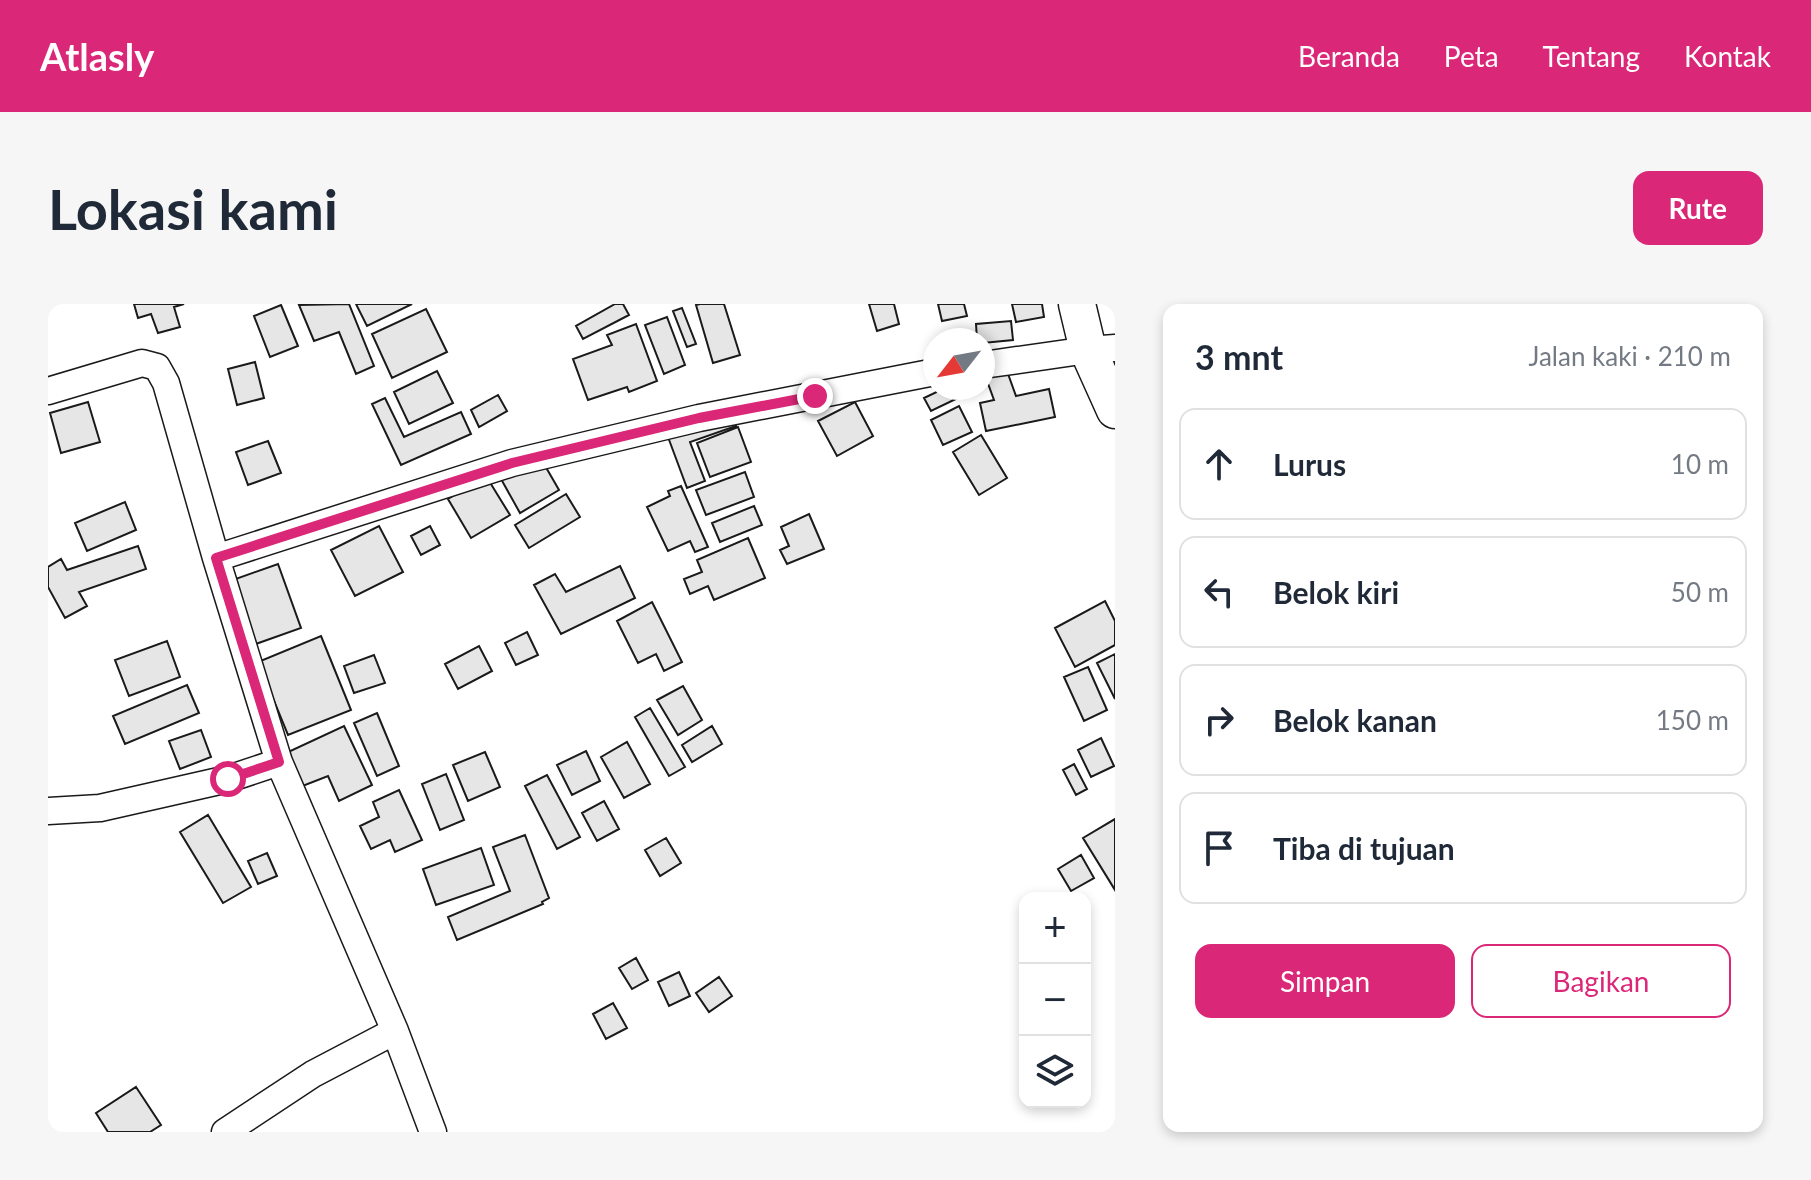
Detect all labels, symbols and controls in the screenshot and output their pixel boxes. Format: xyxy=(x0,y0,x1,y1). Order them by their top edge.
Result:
text: Atlasly xyxy=(40,33,154,79)
text: Beranda xyxy=(1298,39,1400,73)
text: Peta xyxy=(1444,39,1499,73)
text: Tentang xyxy=(1543,39,1640,73)
text: Kontak xyxy=(1684,39,1771,73)
button: Rute xyxy=(1633,171,1763,245)
text: Lokasi kami xyxy=(48,175,338,242)
north arrow xyxy=(923,328,995,400)
text: 3 mnt xyxy=(1195,336,1283,377)
text: Jalan kaki · 210 m xyxy=(1528,340,1731,372)
route end xyxy=(797,378,833,414)
icon: ahead xyxy=(1197,442,1241,486)
text: Lurus xyxy=(1273,446,1346,482)
text: 10 m xyxy=(1671,448,1729,480)
icon: left xyxy=(1197,570,1241,614)
text: Belok kiri xyxy=(1273,574,1399,610)
text: 50 m xyxy=(1671,576,1729,608)
icon: right xyxy=(1197,698,1241,742)
text: Belok kanan xyxy=(1273,702,1437,738)
text: 150 m xyxy=(1656,704,1729,736)
route start xyxy=(210,761,246,797)
icon: arrive xyxy=(1197,826,1241,870)
text: Tiba di tujuan xyxy=(1273,830,1455,866)
map controls xyxy=(1019,892,1091,1108)
button: + xyxy=(1019,892,1091,964)
button: Simpan xyxy=(1195,944,1455,1018)
button: Bagikan xyxy=(1471,944,1731,1018)
button: − xyxy=(1019,964,1091,1036)
button: layers xyxy=(1019,1036,1091,1108)

